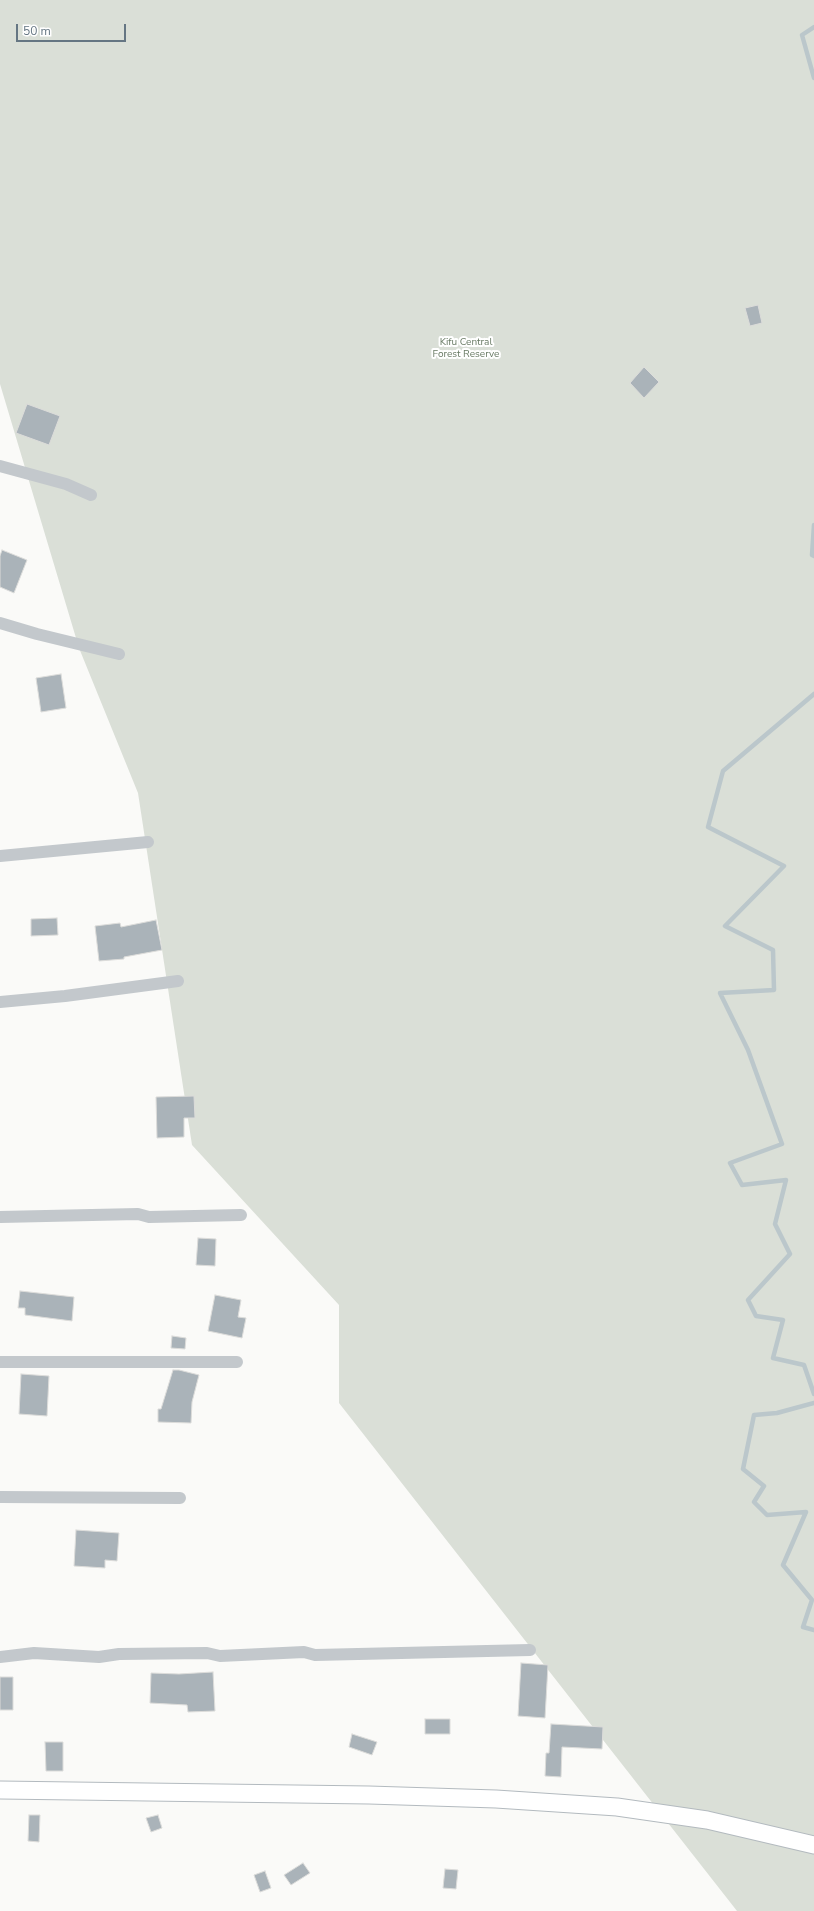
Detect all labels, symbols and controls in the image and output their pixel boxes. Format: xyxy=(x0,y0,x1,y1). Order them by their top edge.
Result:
scale bar xyxy=(18,16,128,42)
text: 50 m xyxy=(23,23,51,39)
park label: Kifu Central Forest Reserve xyxy=(433,337,499,360)

